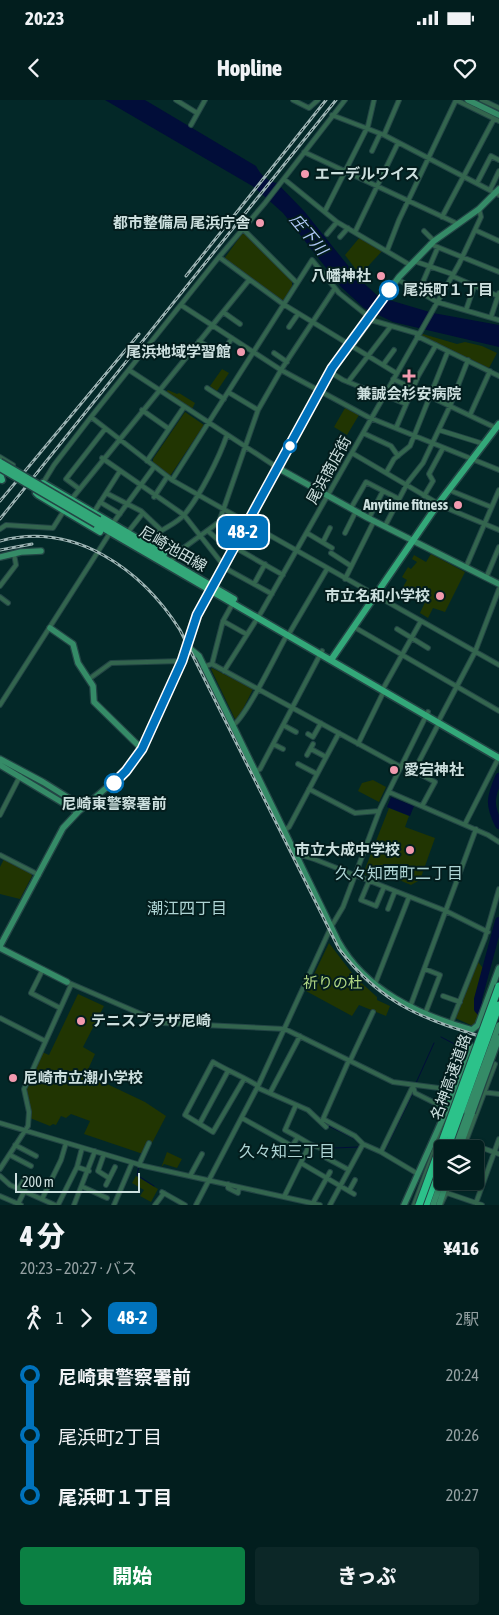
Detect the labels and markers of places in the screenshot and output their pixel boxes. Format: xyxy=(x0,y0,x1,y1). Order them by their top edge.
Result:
place label: エーデルワイス xyxy=(315,165,420,182)
marker: エーデルワイス xyxy=(299,168,311,180)
place label: 都市整備局 尾浜庁舎 xyxy=(113,214,251,231)
marker: 都市整備局 尾浜庁舎 xyxy=(254,217,266,229)
place label: 八幡神社 xyxy=(311,267,371,284)
marker: 八幡神社 xyxy=(375,270,387,282)
marker: 尾浜町１丁目 xyxy=(379,280,399,300)
place label: 尾浜町１丁目 xyxy=(403,281,493,298)
place label: 尾浜地域学習館 xyxy=(126,343,231,360)
marker: 尾浜地域学習館 xyxy=(235,346,247,358)
marker: 兼誠会杉安病院 xyxy=(402,369,416,383)
place label: 兼誠会杉安病院 xyxy=(356,385,462,402)
unlabelled marker xyxy=(283,439,297,453)
place label: Anytime fitness xyxy=(362,496,449,513)
marker: Anytime fitness xyxy=(452,499,464,511)
place label: 市立名和小学校 xyxy=(325,587,430,604)
marker: 市立名和小学校 xyxy=(434,590,446,602)
place label: 愛宕神社 xyxy=(404,761,464,778)
marker: 愛宕神社 xyxy=(388,764,400,776)
marker: 尼崎東警察署前 xyxy=(104,773,124,793)
place label: 尼崎東警察署前 xyxy=(61,795,167,812)
place label: 市立大成中学校 xyxy=(295,841,400,858)
marker: 市立大成中学校 xyxy=(404,844,416,856)
place label: テニスプラザ尼崎 xyxy=(91,1012,211,1029)
marker: テニスプラザ尼崎 xyxy=(75,1015,87,1027)
place label: 尼崎市立潮小学校 xyxy=(23,1069,143,1086)
marker: 尼崎市立潮小学校 xyxy=(7,1072,19,1084)

